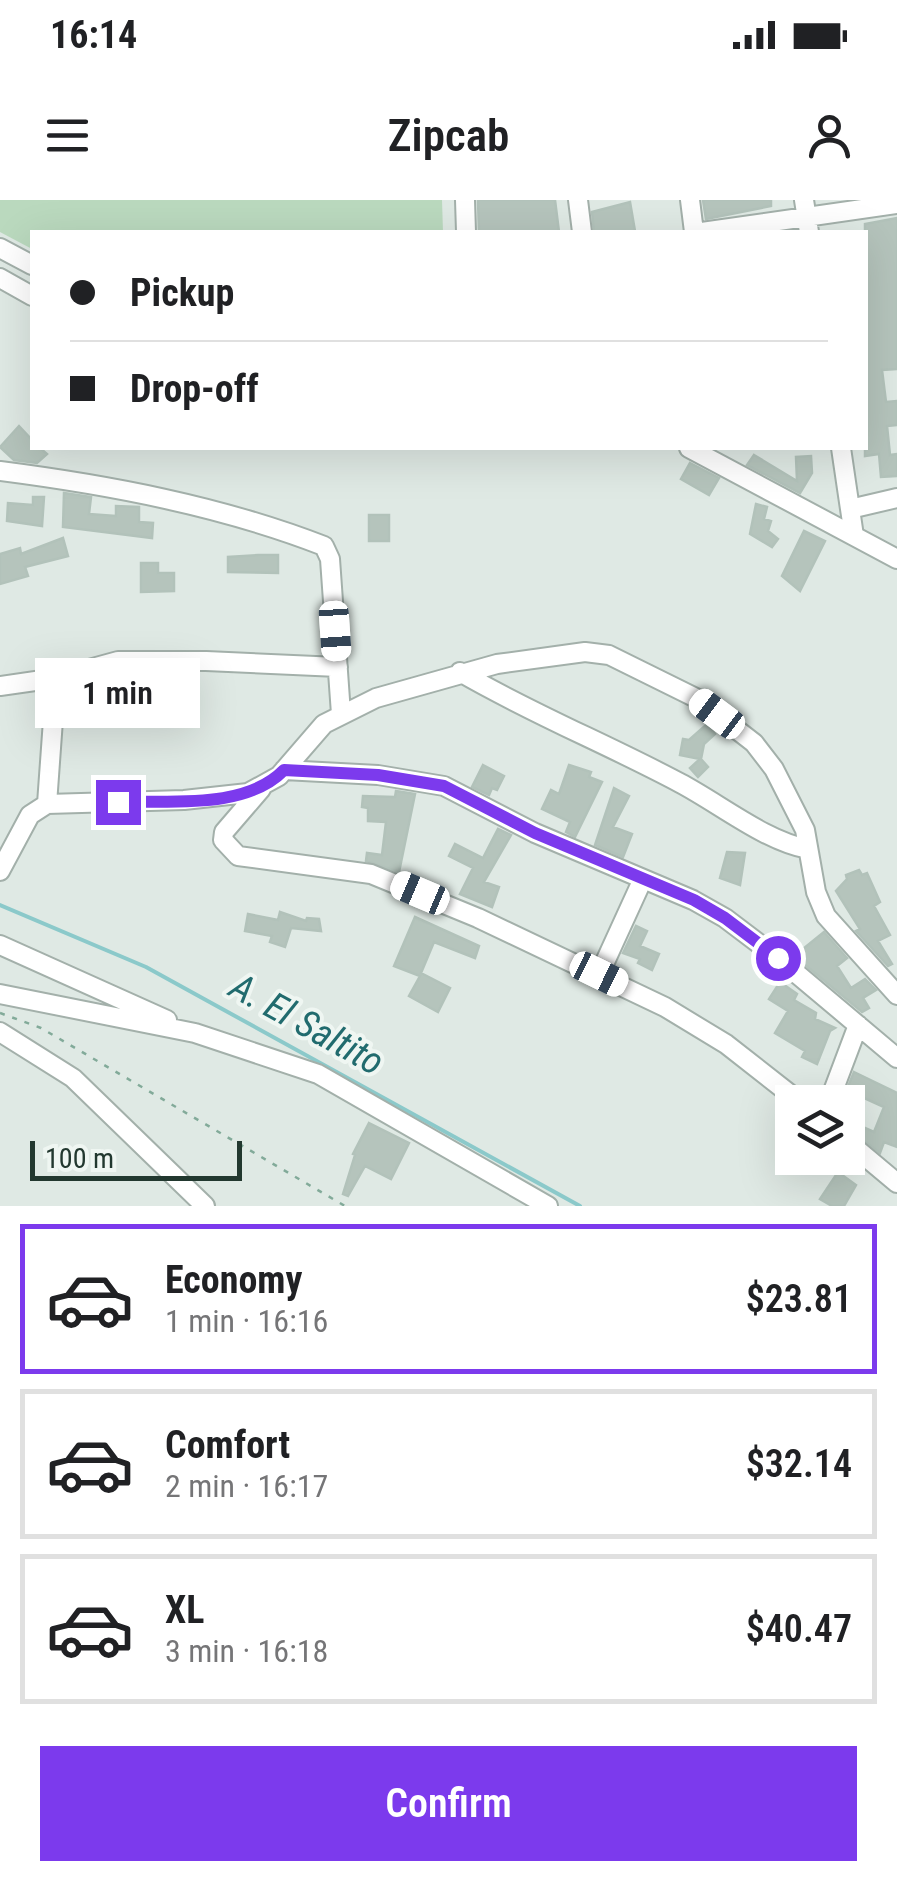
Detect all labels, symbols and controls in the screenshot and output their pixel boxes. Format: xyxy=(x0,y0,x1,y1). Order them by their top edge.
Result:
text: 16:14 xyxy=(50,13,137,57)
icon: menu xyxy=(40,108,95,163)
icon: person xyxy=(802,108,857,163)
text: Zipcab xyxy=(388,109,509,162)
text: Pickup xyxy=(130,271,234,315)
text: Drop-off xyxy=(130,367,259,411)
car xyxy=(318,600,352,662)
callout: 1 min xyxy=(36,657,200,727)
text: 1 min xyxy=(82,674,153,712)
car xyxy=(684,684,750,744)
route end xyxy=(96,780,141,825)
car xyxy=(387,867,453,919)
route start xyxy=(756,936,801,981)
car xyxy=(565,947,633,1001)
water label: A. El Saltito xyxy=(221,963,391,1084)
map controls xyxy=(775,1085,865,1175)
button: layers xyxy=(775,1085,865,1175)
scale bar xyxy=(30,1136,242,1180)
text: 100 m xyxy=(45,1142,114,1175)
icon: car xyxy=(45,1254,135,1344)
text: Economy xyxy=(165,1258,302,1302)
text: $23.81 xyxy=(746,1277,852,1321)
text: 1 min · 16:16 xyxy=(165,1302,328,1340)
icon: car xyxy=(45,1419,135,1509)
text: Comfort xyxy=(165,1423,290,1467)
text: $32.14 xyxy=(746,1442,852,1486)
text: 2 min · 16:17 xyxy=(165,1467,328,1505)
icon: car xyxy=(45,1584,135,1674)
text: XL xyxy=(165,1588,204,1632)
text: $40.47 xyxy=(746,1607,852,1651)
text: 3 min · 16:18 xyxy=(165,1632,328,1670)
button: Confirm xyxy=(40,1746,857,1861)

